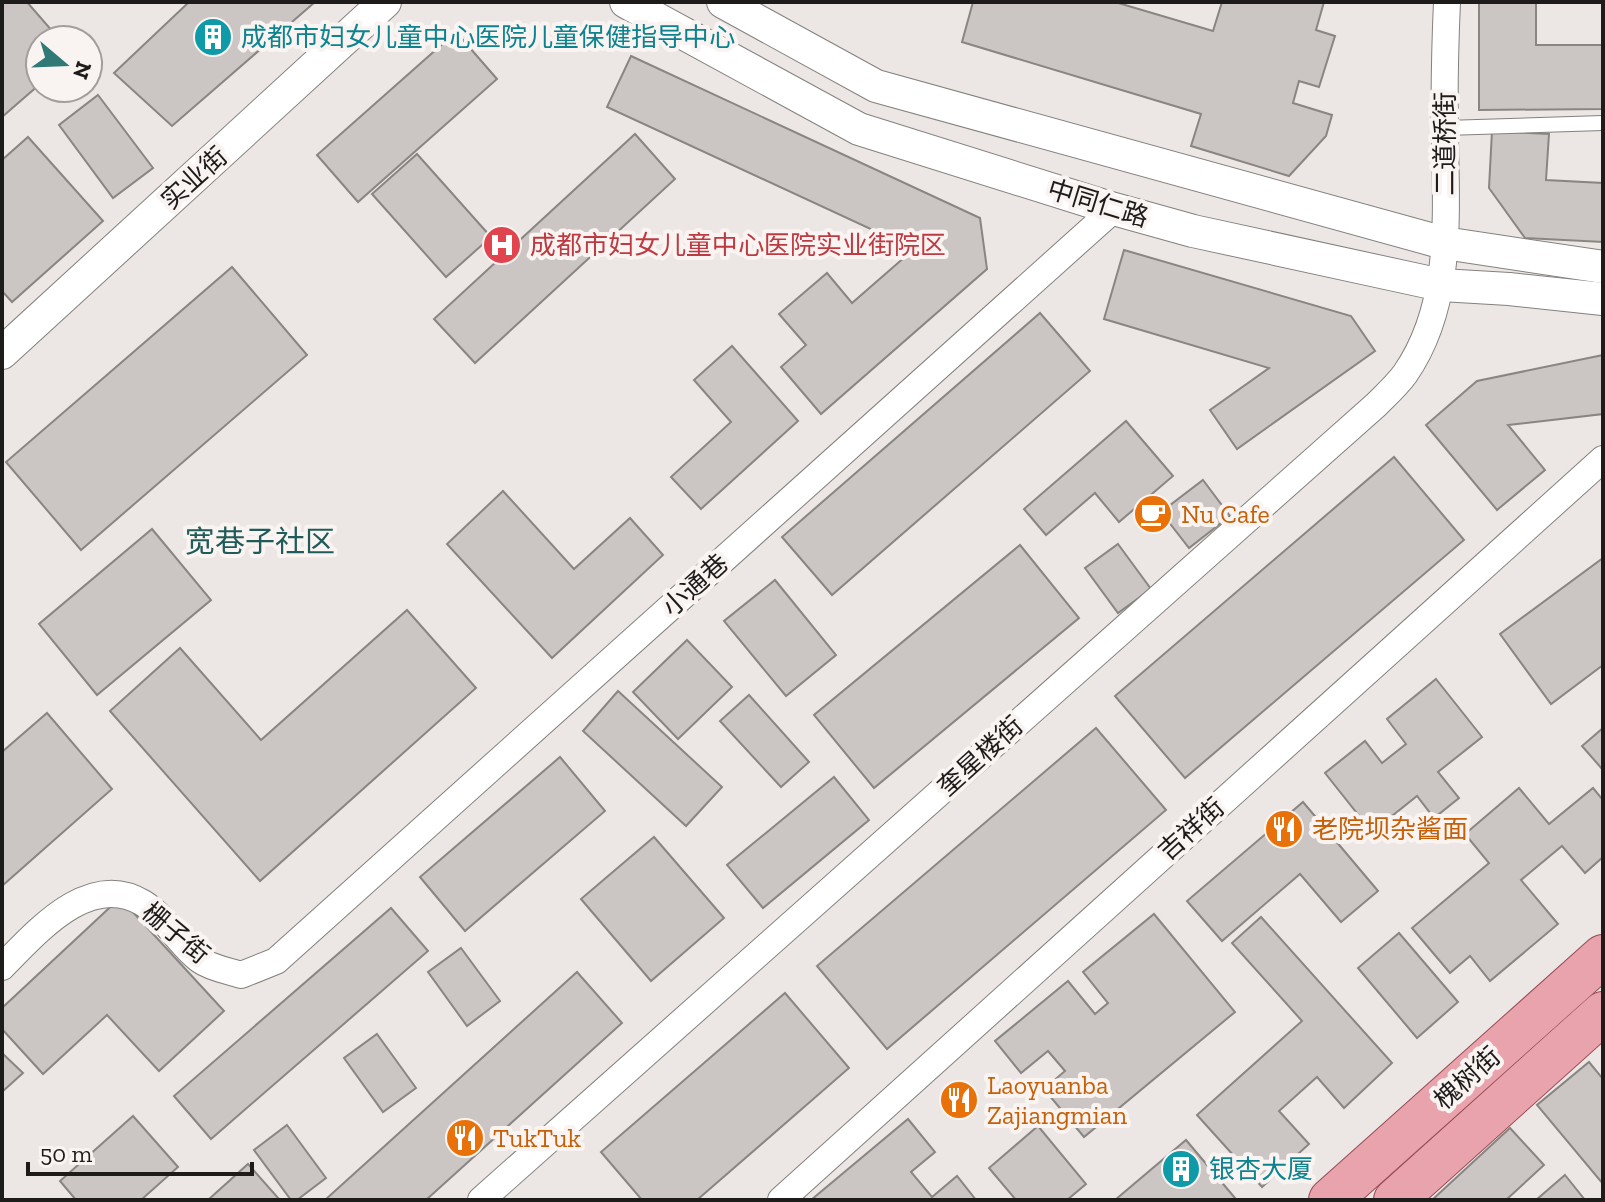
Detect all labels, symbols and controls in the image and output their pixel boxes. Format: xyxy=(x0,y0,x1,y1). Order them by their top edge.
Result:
building icon: 成都市妇女儿童中心医院儿童保健指导中心 xyxy=(192,16,234,58)
place label: 成都市妇女儿童中心医院儿童保健指导中心 xyxy=(241,21,735,53)
north arrow xyxy=(24,24,104,104)
text: N xyxy=(67,58,98,83)
street label: 二道桥街 xyxy=(1429,92,1461,196)
street label: 实业街 xyxy=(154,140,234,216)
street label: 中同仁路 xyxy=(1044,172,1152,234)
hospital icon: 成都市妇女儿童中心医院实业街院区 xyxy=(481,224,523,266)
place label: 成都市妇女儿童中心医院实业街院区 xyxy=(530,229,946,261)
cafe icon: Nu Cafe xyxy=(1132,493,1174,535)
place label: Nu Cafe xyxy=(1181,498,1270,530)
district label: 宽巷子社区 xyxy=(185,524,335,560)
street label: 小通巷 xyxy=(655,547,735,623)
street label: 奎星楼街 xyxy=(931,709,1029,803)
street label: 吉祥街 xyxy=(1151,791,1231,867)
restaurant icon: 老院坝杂酱面 xyxy=(1263,808,1305,850)
place label: 老院坝杂酱面 xyxy=(1312,813,1468,845)
street label: 栅子街 xyxy=(136,896,216,970)
street label: 槐树街 xyxy=(1427,1040,1507,1116)
place label: Laoyuanba Zajiangmian xyxy=(987,1069,1127,1131)
restaurant icon: Laoyuanba Zajiangmian xyxy=(938,1079,980,1121)
restaurant icon: TukTuk xyxy=(444,1117,486,1159)
place label: TukTuk xyxy=(493,1122,582,1154)
scale bar xyxy=(28,1126,252,1176)
text: 50 m xyxy=(40,1139,93,1168)
building icon: 银杏大厦 xyxy=(1160,1148,1202,1190)
place label: 银杏大厦 xyxy=(1209,1153,1313,1185)

